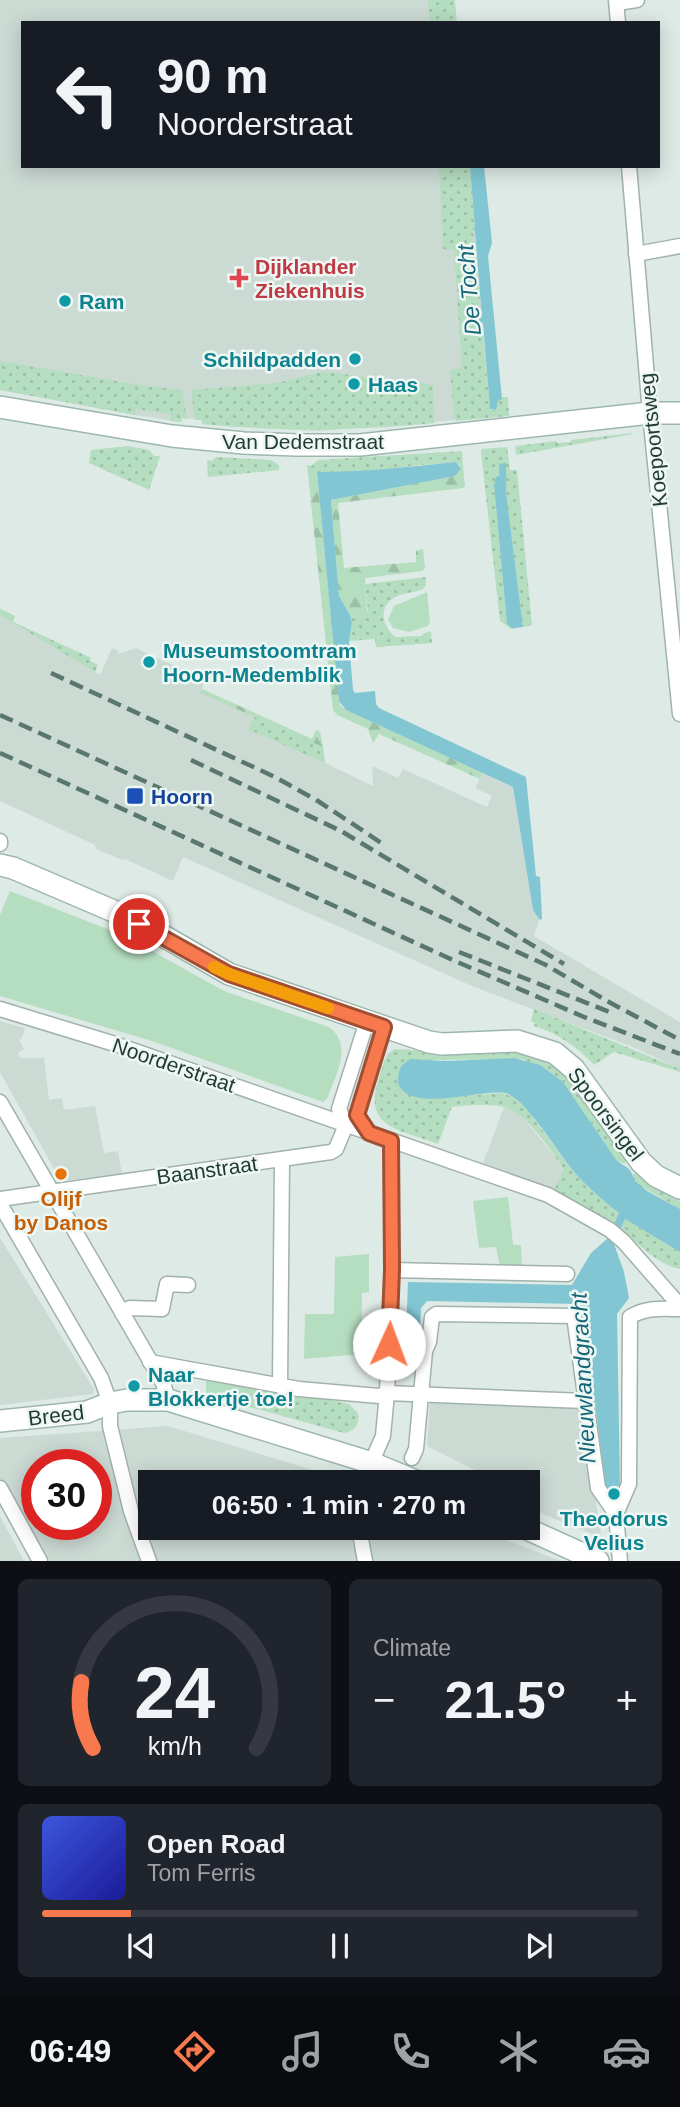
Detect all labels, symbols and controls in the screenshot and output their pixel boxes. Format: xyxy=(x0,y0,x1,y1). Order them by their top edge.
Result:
icon: left xyxy=(42,49,133,140)
text: 90 m xyxy=(157,49,269,103)
text: Noorderstraat xyxy=(157,106,353,142)
water label: De Tocht xyxy=(452,242,486,337)
place label: Dijklander Ziekenhuis xyxy=(255,255,365,302)
marker: Dijklander Ziekenhuis xyxy=(229,268,249,288)
place label: Ram xyxy=(79,290,125,313)
marker: Ram xyxy=(57,293,73,309)
place label: Schildpadden xyxy=(203,348,341,371)
marker: Schildpadden xyxy=(347,351,363,367)
street label: Koepoortsweg xyxy=(635,372,671,508)
place label: Haas xyxy=(368,373,418,396)
marker: Haas xyxy=(346,376,362,392)
street label: Van Dedemstraat xyxy=(222,430,384,453)
place label: Museumstoomtram Hoorn-Medemblik xyxy=(163,639,357,686)
marker: Museumstoomtram Hoorn-Medemblik xyxy=(141,654,157,670)
place label: Hoorn xyxy=(151,785,213,808)
marker: Hoorn xyxy=(125,786,145,806)
pin xyxy=(109,894,169,954)
icon: arrive xyxy=(120,905,158,943)
street label: Noorderstraat xyxy=(110,1033,239,1097)
street label: Spoorsingel xyxy=(563,1063,649,1165)
street label: Baanstraat xyxy=(155,1152,259,1188)
marker: Olijf by Danos xyxy=(53,1166,69,1182)
place label: Olijf by Danos xyxy=(14,1187,108,1234)
water label: Nieuwlandgracht xyxy=(565,1290,600,1464)
position arrow xyxy=(352,1307,426,1381)
place label: Naar Blokkertje toe! xyxy=(148,1363,294,1410)
marker: Naar Blokkertje toe! xyxy=(126,1378,142,1394)
street label: Breed xyxy=(27,1400,85,1430)
speed limit sign: 30 xyxy=(21,1449,112,1540)
marker: Theodorus Velius xyxy=(606,1486,622,1502)
text: 06:50 · 1 min · 270 m xyxy=(212,1490,466,1520)
place label: Theodorus Velius xyxy=(560,1507,668,1554)
text: Climate xyxy=(373,1635,451,1661)
text: 24 xyxy=(134,1653,215,1734)
text: 21.5° xyxy=(444,1671,567,1729)
text: − xyxy=(373,1679,395,1721)
text: + xyxy=(616,1679,638,1721)
text: km/h xyxy=(147,1732,202,1760)
text: Open Road xyxy=(147,1829,286,1859)
text: Tom Ferris xyxy=(147,1860,256,1886)
icon: previous xyxy=(122,1927,160,1965)
icon: pause xyxy=(321,1927,359,1965)
icon: next xyxy=(520,1927,558,1965)
icon: directions xyxy=(170,2027,219,2076)
icon: music xyxy=(278,2027,327,2076)
icon: phone xyxy=(386,2027,435,2076)
icon: climate xyxy=(494,2027,543,2076)
icon: car xyxy=(602,2027,651,2076)
text: 06:49 xyxy=(29,2033,111,2069)

